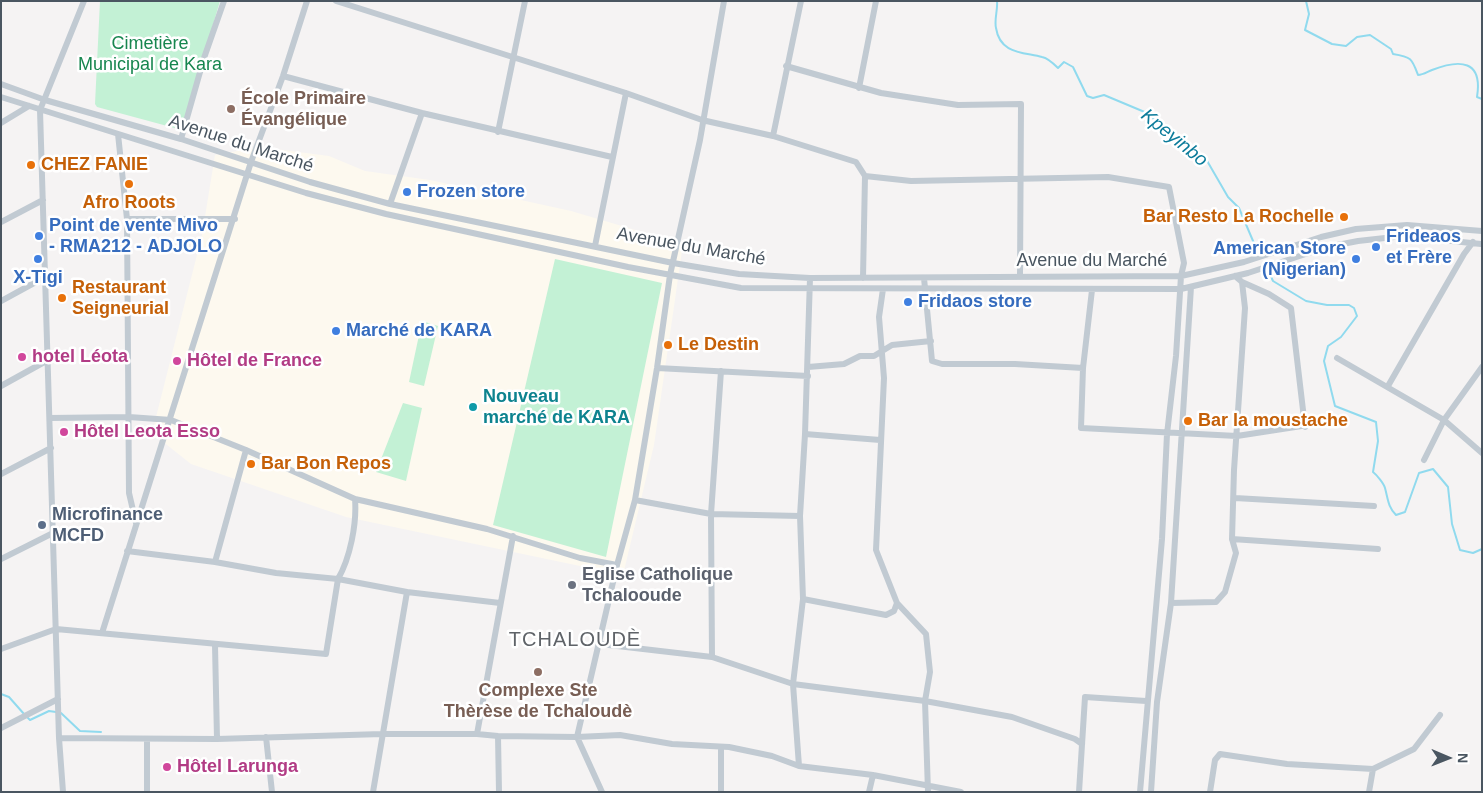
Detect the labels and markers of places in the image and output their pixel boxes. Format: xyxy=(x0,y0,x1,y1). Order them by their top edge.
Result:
place label: École Primaire Évangélique xyxy=(241,88,366,130)
marker: École Primaire Évangélique xyxy=(225,103,237,115)
place label: CHEZ FANIE xyxy=(41,154,148,176)
marker: CHEZ FANIE xyxy=(25,159,37,171)
marker: Afro Roots xyxy=(123,178,135,190)
place label: Frozen store xyxy=(417,181,525,203)
marker: Frozen store xyxy=(401,186,413,198)
place label: Afro Roots xyxy=(83,192,175,214)
place label: Bar Resto La Rochelle xyxy=(1143,206,1334,228)
marker: Bar Resto La Rochelle xyxy=(1338,211,1350,223)
place label: Point de vente Mivo - RMA212 - ADJOLO xyxy=(49,215,222,258)
place label: Frideaos et Frère xyxy=(1386,226,1461,268)
marker: Point de vente Mivo - RMA212 - ADJOLO xyxy=(33,230,45,242)
place label: American Store (Nigerian) xyxy=(1213,238,1346,280)
marker: Frideaos et Frère xyxy=(1370,241,1382,253)
marker: X-Tigi xyxy=(32,253,44,265)
marker: American Store (Nigerian) xyxy=(1350,253,1362,265)
place label: X-Tigi xyxy=(13,267,63,289)
place label: Restaurant Seigneurial xyxy=(72,277,169,320)
place label: Fridaos store xyxy=(918,291,1032,313)
marker: Restaurant Seigneurial xyxy=(56,292,68,304)
marker: Fridaos store xyxy=(902,296,914,308)
place label: Marché de KARA xyxy=(346,320,492,342)
marker: Marché de KARA xyxy=(330,325,342,337)
place label: Le Destin xyxy=(678,334,759,356)
marker: Le Destin xyxy=(662,339,674,351)
place label: hotel Léota xyxy=(32,346,128,368)
place label: Hôtel de France xyxy=(187,350,322,372)
marker: hotel Léota xyxy=(16,351,28,363)
marker: Hôtel de France xyxy=(171,355,183,367)
place label: Nouveau marché de KARA xyxy=(483,386,630,428)
marker: Nouveau marché de KARA xyxy=(467,401,479,413)
place label: Bar la moustache xyxy=(1198,410,1348,432)
marker: Bar la moustache xyxy=(1182,415,1194,427)
place label: Hôtel Leota Esso xyxy=(74,421,220,443)
marker: Hôtel Leota Esso xyxy=(58,426,70,438)
place label: Bar Bon Repos xyxy=(261,453,391,475)
marker: Bar Bon Repos xyxy=(245,458,257,470)
place label: Microfinance MCFD xyxy=(52,504,163,546)
marker: Microfinance MCFD xyxy=(36,519,48,531)
place label: Eglise Catholique Tchalooude xyxy=(582,564,733,606)
marker: Eglise Catholique Tchalooude xyxy=(566,579,578,591)
marker: Complexe Ste Thèrèse de Tchaloudè xyxy=(532,666,544,678)
place label: Complexe Ste Thèrèse de Tchaloudè xyxy=(444,680,632,722)
place label: Hôtel Larunga xyxy=(177,756,298,778)
marker: Hôtel Larunga xyxy=(161,761,173,773)

